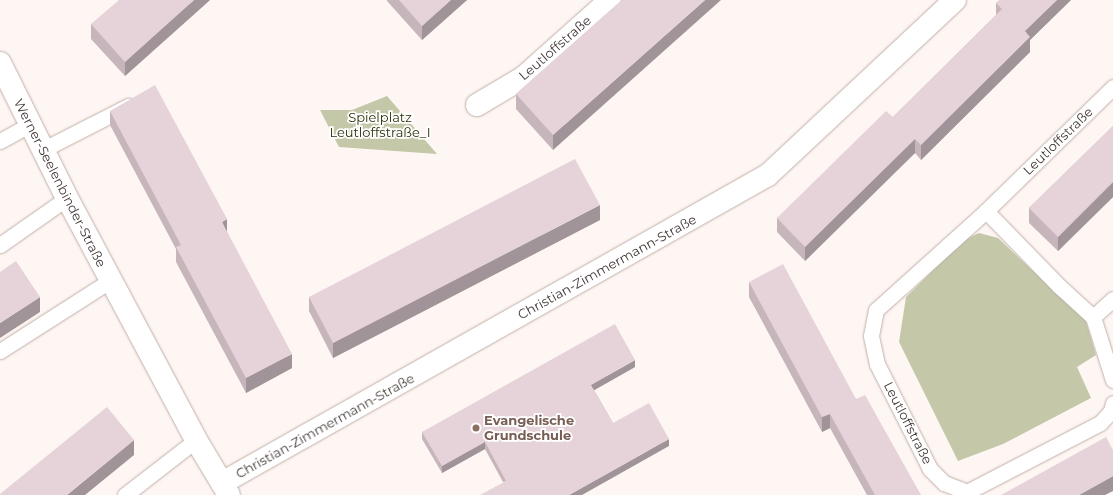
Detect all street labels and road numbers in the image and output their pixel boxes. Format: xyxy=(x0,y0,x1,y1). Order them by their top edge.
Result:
street label: Leutloffstraße xyxy=(516,12,594,84)
street label: Werner-Seelenbinder-Straße xyxy=(11,96,109,270)
street label: Leutloffstraße xyxy=(1020,104,1096,178)
street label: Christian-Zimmermann-Straße xyxy=(515,211,699,323)
street label: Christian-Zimmermann-Straße xyxy=(233,370,417,482)
street label: Leutloffstraße xyxy=(881,379,935,467)

